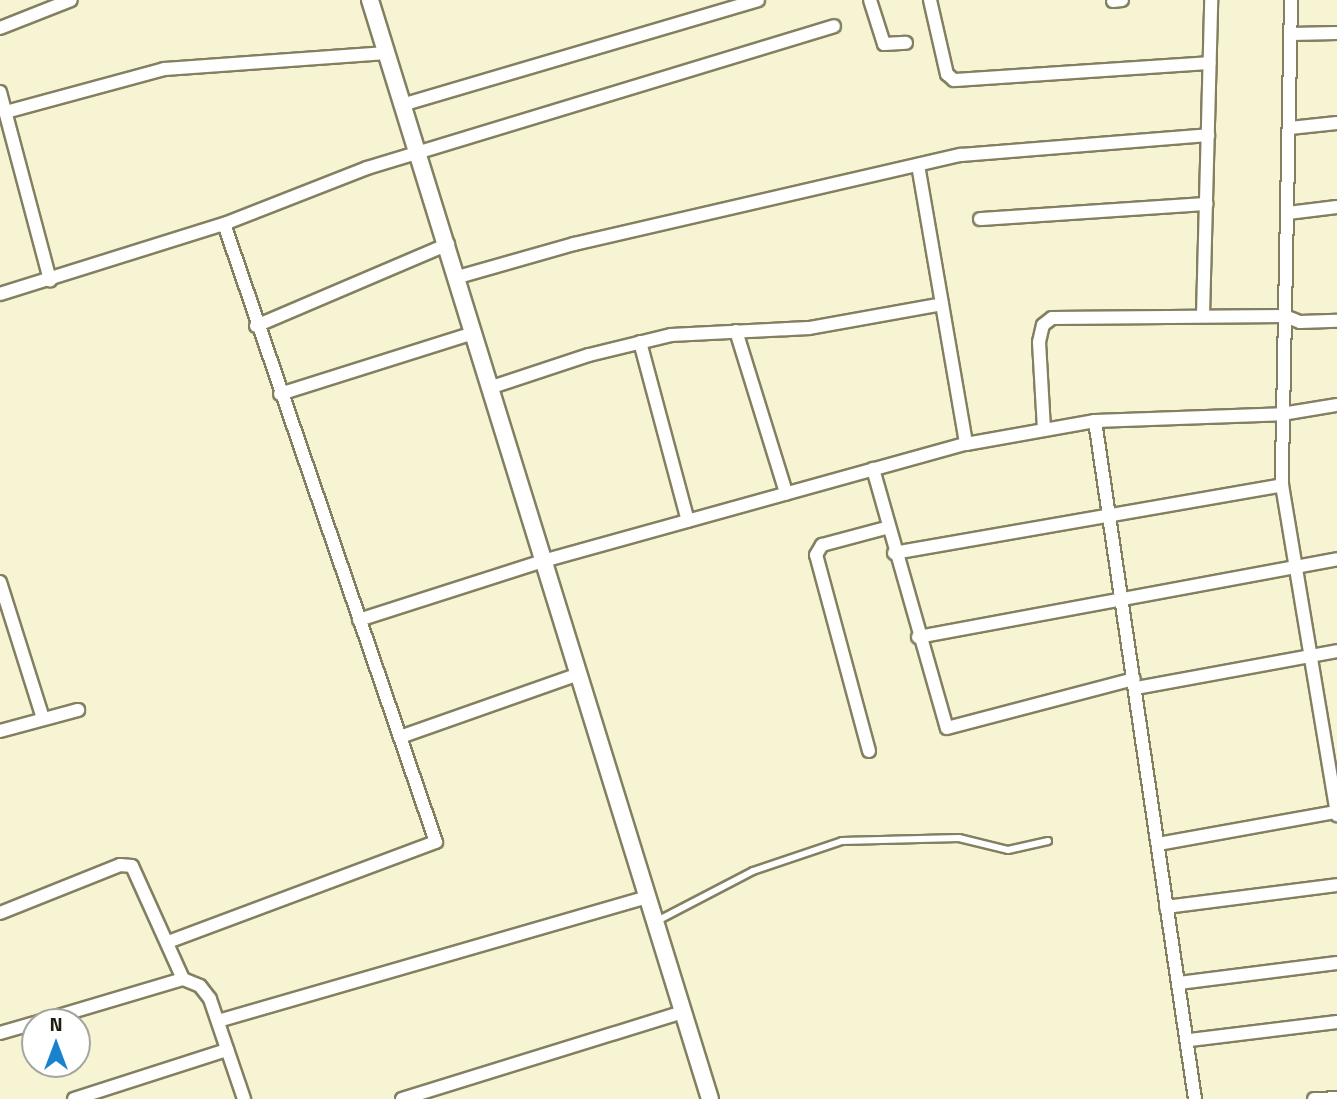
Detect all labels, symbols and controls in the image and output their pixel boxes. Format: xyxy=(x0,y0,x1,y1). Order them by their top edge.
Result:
north arrow xyxy=(21,1008,91,1078)
text: N xyxy=(49,1009,63,1038)

